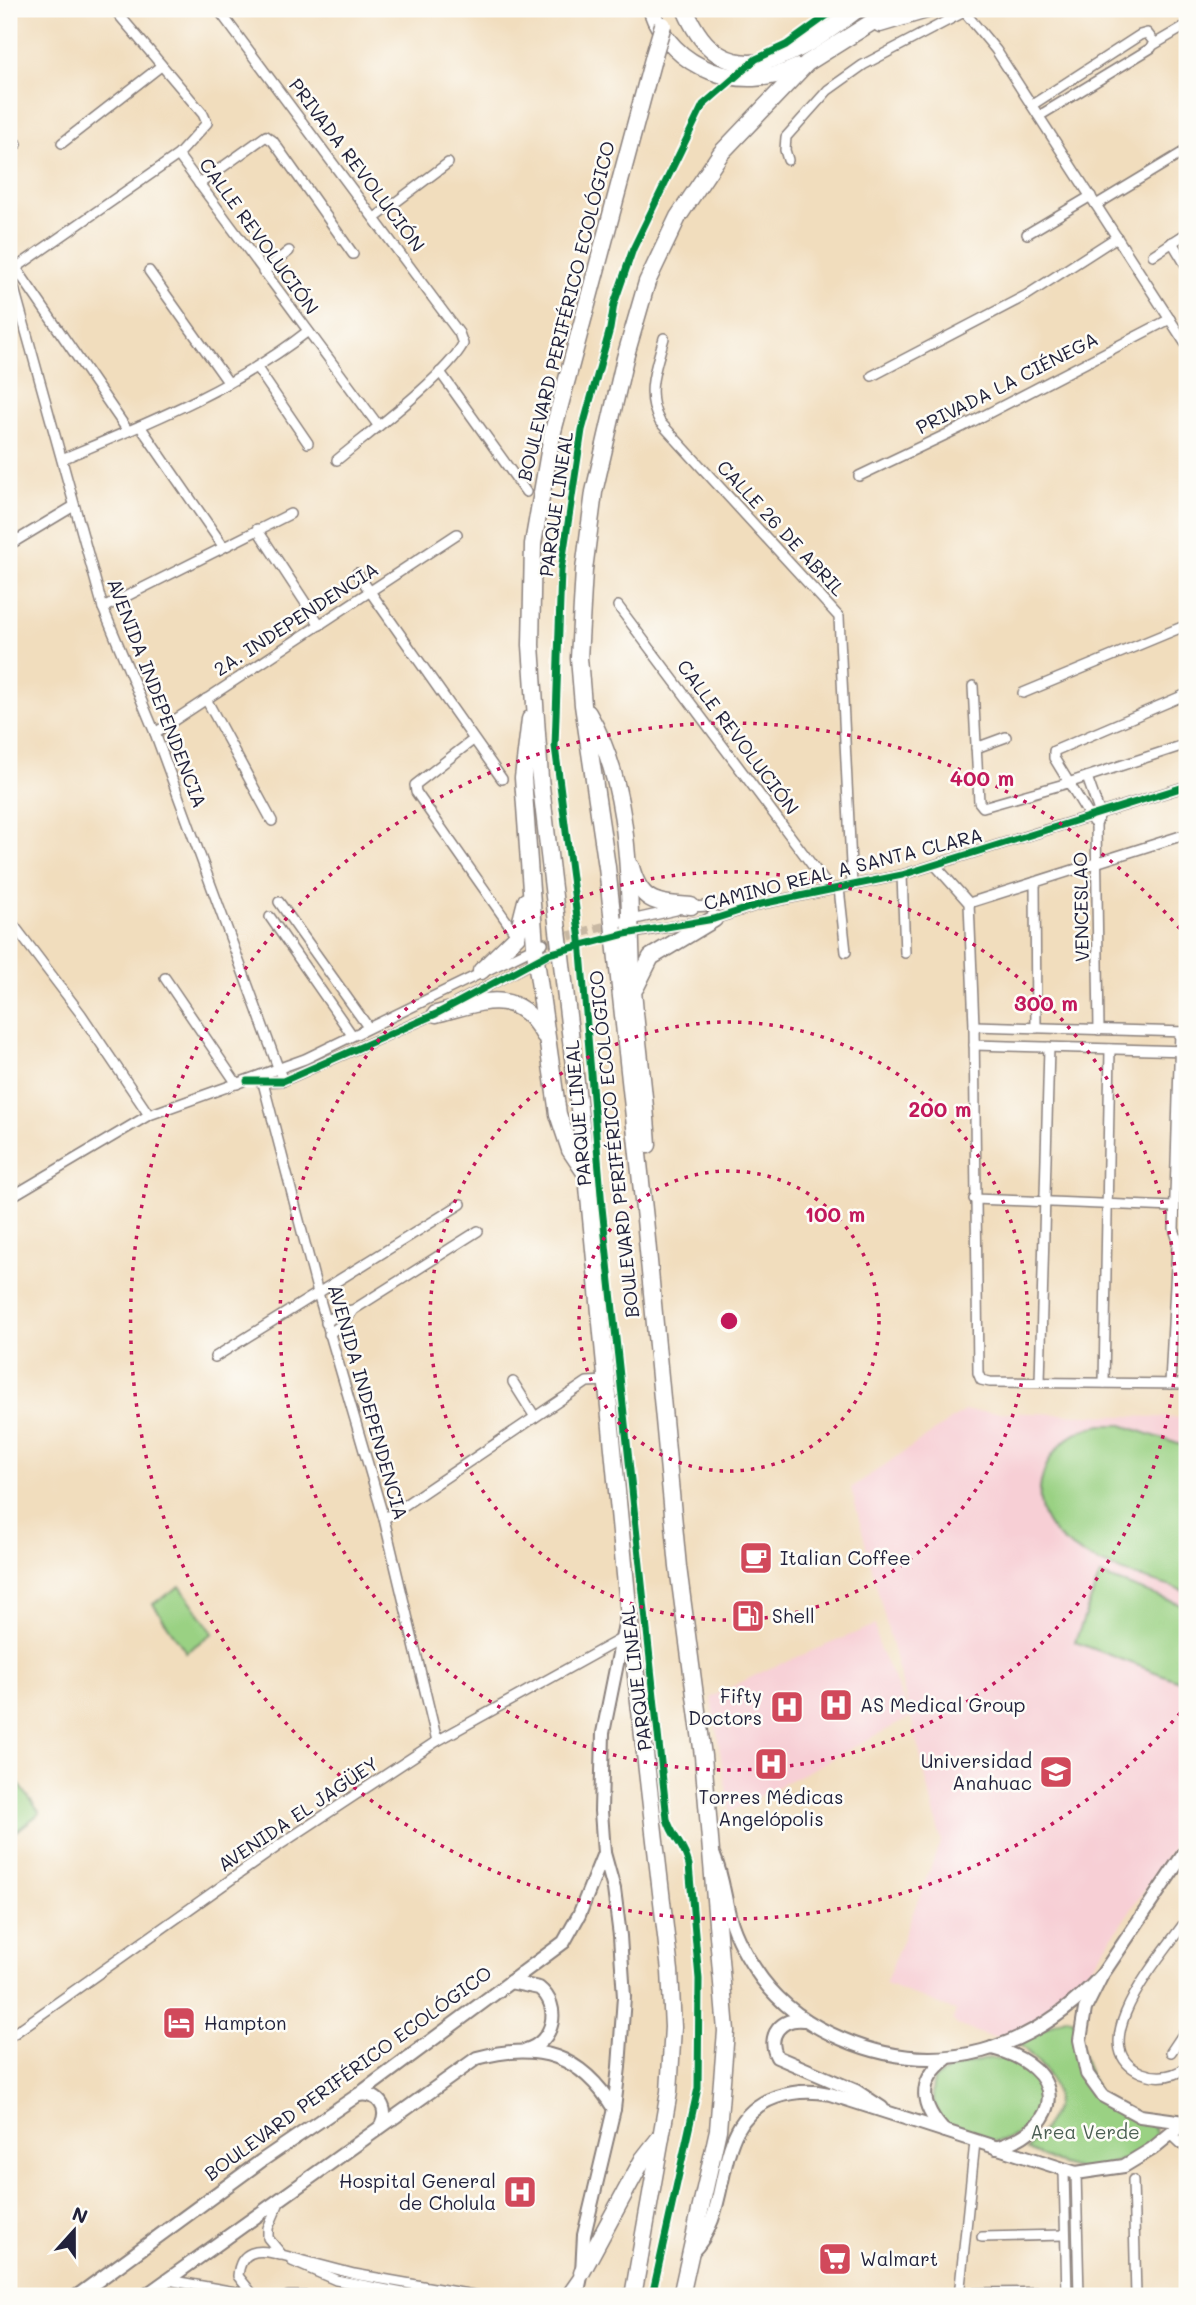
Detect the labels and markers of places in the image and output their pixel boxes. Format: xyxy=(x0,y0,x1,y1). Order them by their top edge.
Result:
centre of rings xyxy=(717,1309,741,1333)
cafe icon: Italian Coffee xyxy=(737,1539,775,1577)
place label: Italian Coffee xyxy=(780,1545,911,1570)
fuel station icon: Shell xyxy=(729,1597,767,1635)
place label: Shell xyxy=(772,1603,815,1628)
place label: Fifty Doctors xyxy=(688,1683,762,1730)
hospital icon: AS Medical Group xyxy=(817,1686,855,1724)
hospital icon: Fifty Doctors xyxy=(768,1688,806,1726)
place label: AS Medical Group xyxy=(860,1692,1026,1717)
hospital icon: Torres Médicas Angelópolis xyxy=(752,1745,790,1783)
place label: Universidad Anahuac xyxy=(921,1748,1032,1795)
school or university icon: Universidad Anahuac xyxy=(1037,1753,1075,1791)
place label: Torres Médicas Angelópolis xyxy=(698,1784,844,1831)
hotel icon: Hampton xyxy=(160,2004,198,2042)
place label: Hampton xyxy=(204,2010,286,2035)
place label: Hospital General de Cholula xyxy=(339,2168,496,2215)
hospital icon: Hospital General de Cholula xyxy=(501,2173,539,2211)
supermarket icon: Walmart xyxy=(816,2240,854,2278)
place label: Walmart xyxy=(860,2246,938,2271)

